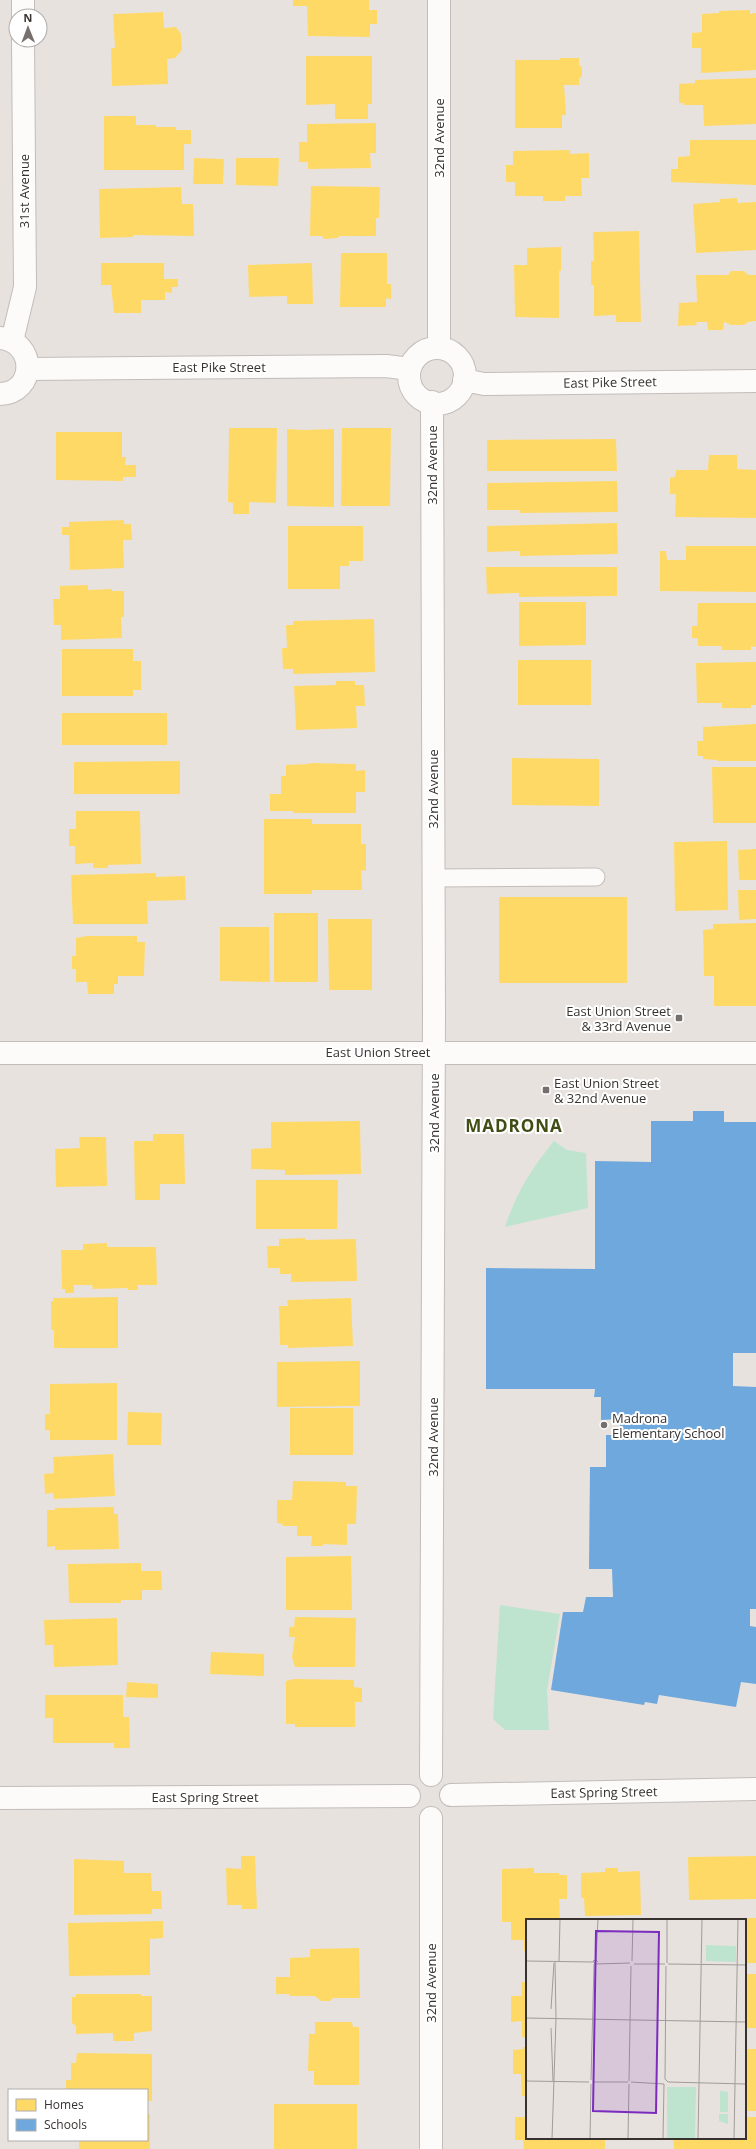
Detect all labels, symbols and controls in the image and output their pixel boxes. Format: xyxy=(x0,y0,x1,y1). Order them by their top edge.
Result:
north arrow xyxy=(8,8,48,48)
text: N xyxy=(23,10,32,25)
street label: 32nd Avenue xyxy=(430,98,448,178)
street label: 31st Avenue xyxy=(15,154,33,228)
street label: East Pike Street xyxy=(172,358,266,376)
street label: East Pike Street xyxy=(563,372,657,392)
street label: 32nd Avenue xyxy=(423,425,441,505)
street label: 32nd Avenue xyxy=(424,749,442,829)
place label: East Union Street & 33rd Avenue xyxy=(566,1002,671,1035)
marker: East Union Street & 33rd Avenue xyxy=(674,1013,684,1023)
street label: East Union Street xyxy=(326,1043,431,1061)
street label: 32nd Avenue xyxy=(425,1073,443,1153)
place label: East Union Street & 32nd Avenue xyxy=(554,1074,659,1107)
marker: East Union Street & 32nd Avenue xyxy=(541,1085,551,1095)
district label: MADRONA xyxy=(465,1114,563,1137)
street label: 32nd Avenue xyxy=(424,1397,442,1477)
place label: Madrona Elementary School xyxy=(612,1409,724,1442)
marker: Madrona Elementary School xyxy=(599,1420,609,1430)
street label: East Spring Street xyxy=(550,1782,658,1802)
street label: East Spring Street xyxy=(151,1788,259,1806)
inset map xyxy=(526,1919,746,2139)
street label: 32nd Avenue xyxy=(422,1943,440,2023)
legend xyxy=(8,2089,148,2141)
text: Homes xyxy=(44,2096,84,2113)
text: Schools xyxy=(44,2116,87,2133)

